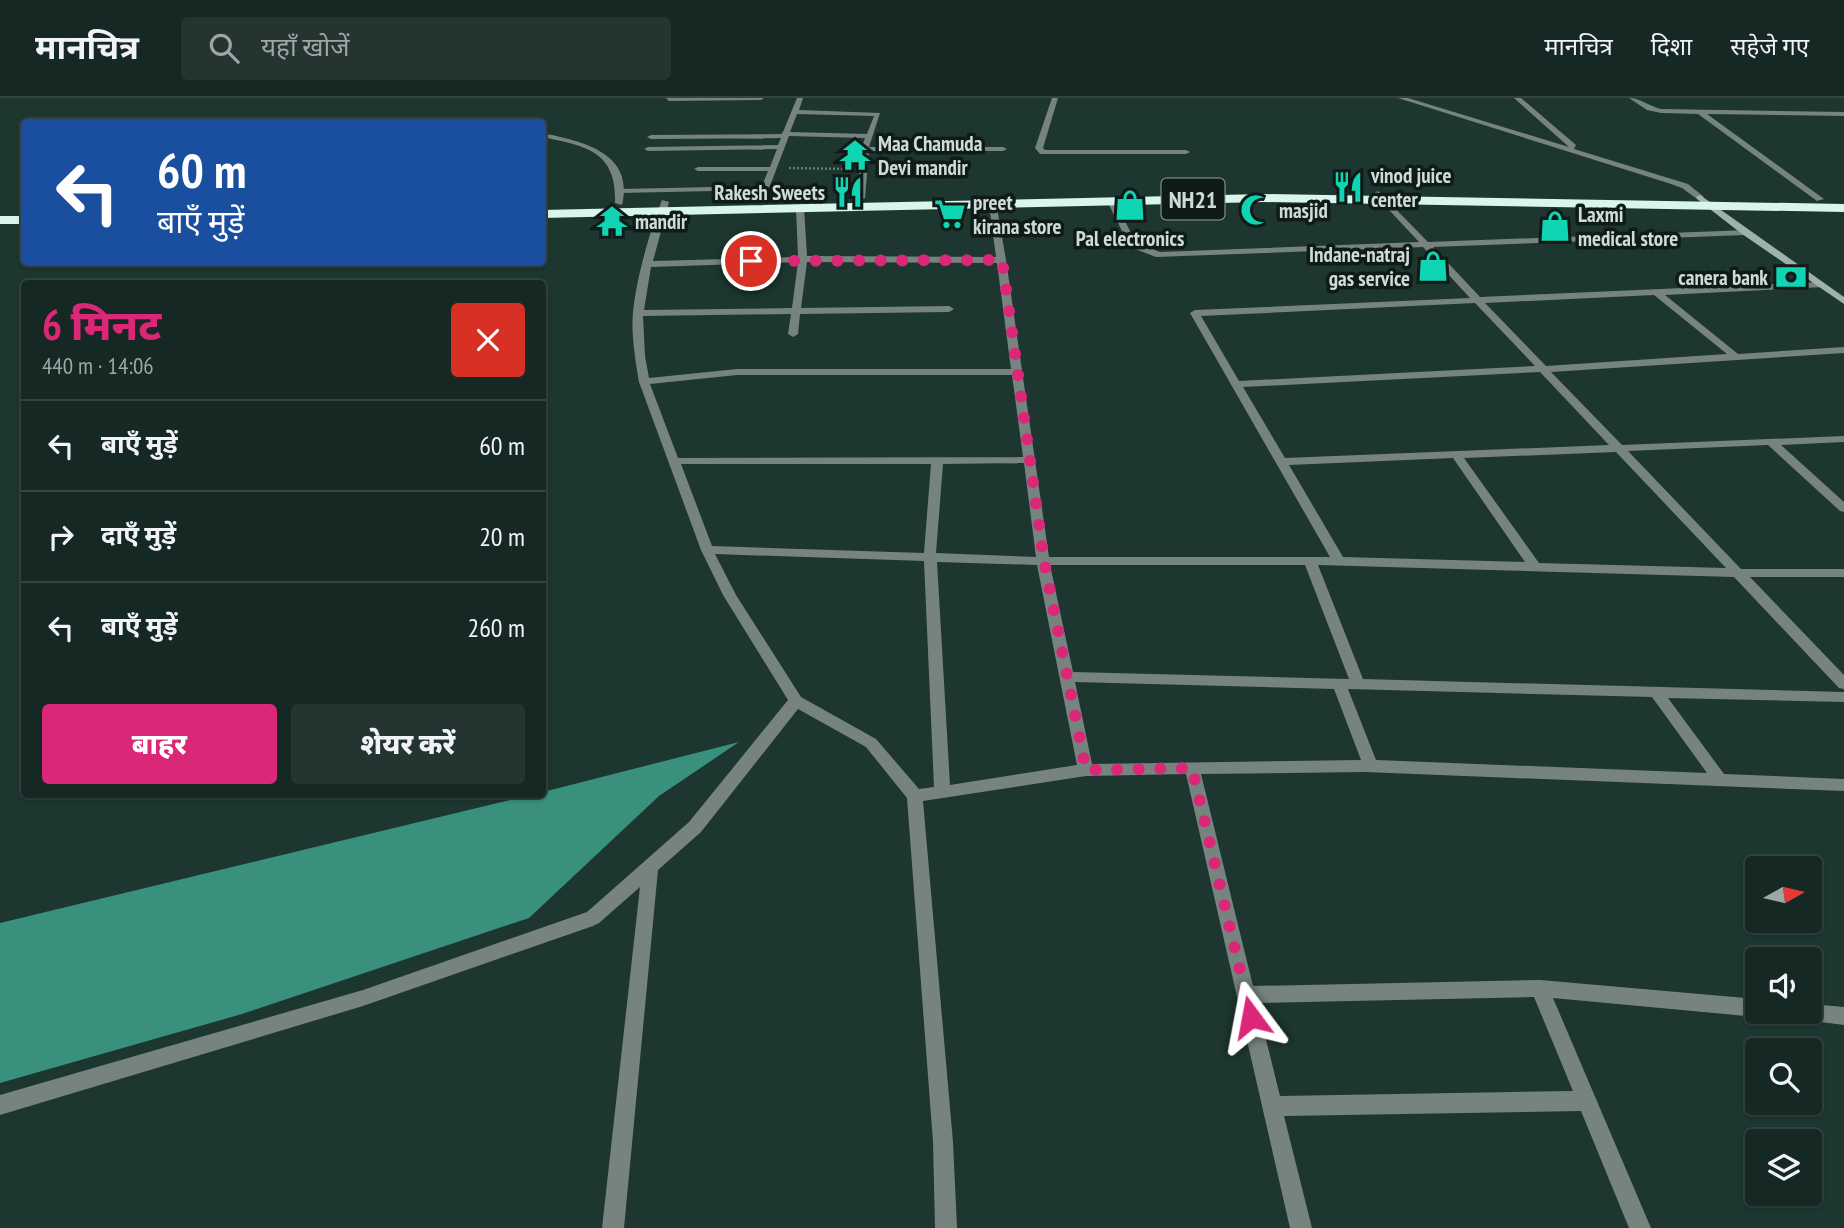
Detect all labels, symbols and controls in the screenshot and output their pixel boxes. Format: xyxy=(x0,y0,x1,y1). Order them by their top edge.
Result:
search box xyxy=(181,17,671,80)
text: मानचित्र xyxy=(35,25,139,68)
icon: search xyxy=(205,29,243,67)
text: यहाँ खोजें xyxy=(261,30,349,63)
text: मानचित्र xyxy=(1544,31,1613,62)
text: दिशा xyxy=(1651,31,1692,62)
text: सहेजे गए xyxy=(1730,31,1809,62)
place label: Maa Chamuda Devi mandir xyxy=(878,130,983,181)
text: 60 m xyxy=(157,138,246,202)
temple icon: Maa Chamuda Devi mandir xyxy=(838,138,872,172)
icon: left xyxy=(42,147,133,238)
place label: vinod juice center xyxy=(1370,162,1451,213)
restaurant icon: vinod juice center xyxy=(1331,170,1365,204)
restaurant icon: Rakesh Sweets xyxy=(831,175,865,209)
road number: NH21 xyxy=(1162,178,1224,220)
place label: Rakesh Sweets xyxy=(714,179,825,206)
shop icon: Pal electronics xyxy=(1113,188,1147,222)
place label: preet kirana store xyxy=(973,189,1062,240)
mosque icon: masjid xyxy=(1239,193,1273,227)
supermarket icon: preet kirana store xyxy=(933,197,967,231)
place label: masjid xyxy=(1279,197,1328,224)
text: बाएँ मुड़ें xyxy=(157,200,244,242)
place label: Laxmi medical store xyxy=(1578,201,1678,252)
temple icon: mandir xyxy=(595,204,629,238)
place label: mandir xyxy=(635,208,688,235)
shop icon: Laxmi medical store xyxy=(1538,209,1572,243)
place label: Pal electronics xyxy=(1076,225,1184,252)
pin xyxy=(721,231,781,291)
place label: Indane-natraj gas service xyxy=(1309,241,1410,292)
icon: arrive xyxy=(732,242,770,280)
shop icon: Indane-natraj gas service xyxy=(1416,249,1450,283)
bank icon: canera bank xyxy=(1774,260,1808,294)
place label: canera bank xyxy=(1678,264,1768,291)
text: 6 मिनट xyxy=(42,297,161,352)
button: close xyxy=(451,303,525,377)
text: 440 m · 14:06 xyxy=(42,351,154,380)
icon: left xyxy=(42,427,80,465)
text: बाएँ मुड़ें xyxy=(101,427,178,460)
text: 60 m xyxy=(479,429,525,462)
icon: right xyxy=(42,518,80,556)
text: दाएँ मुड़ें xyxy=(101,518,176,551)
text: 20 m xyxy=(479,520,525,553)
icon: left xyxy=(42,609,80,647)
text: बाएँ मुड़ें xyxy=(101,609,178,642)
text: 260 m xyxy=(467,611,525,644)
button: बाहर xyxy=(42,704,277,784)
button: शेयर करें xyxy=(291,704,525,784)
north arrow xyxy=(1745,856,1822,933)
map controls xyxy=(1745,856,1822,1206)
button: sound xyxy=(1745,947,1822,1024)
position arrow xyxy=(1214,980,1288,1054)
button: search xyxy=(1745,1038,1822,1115)
button: layers xyxy=(1745,1129,1822,1206)

